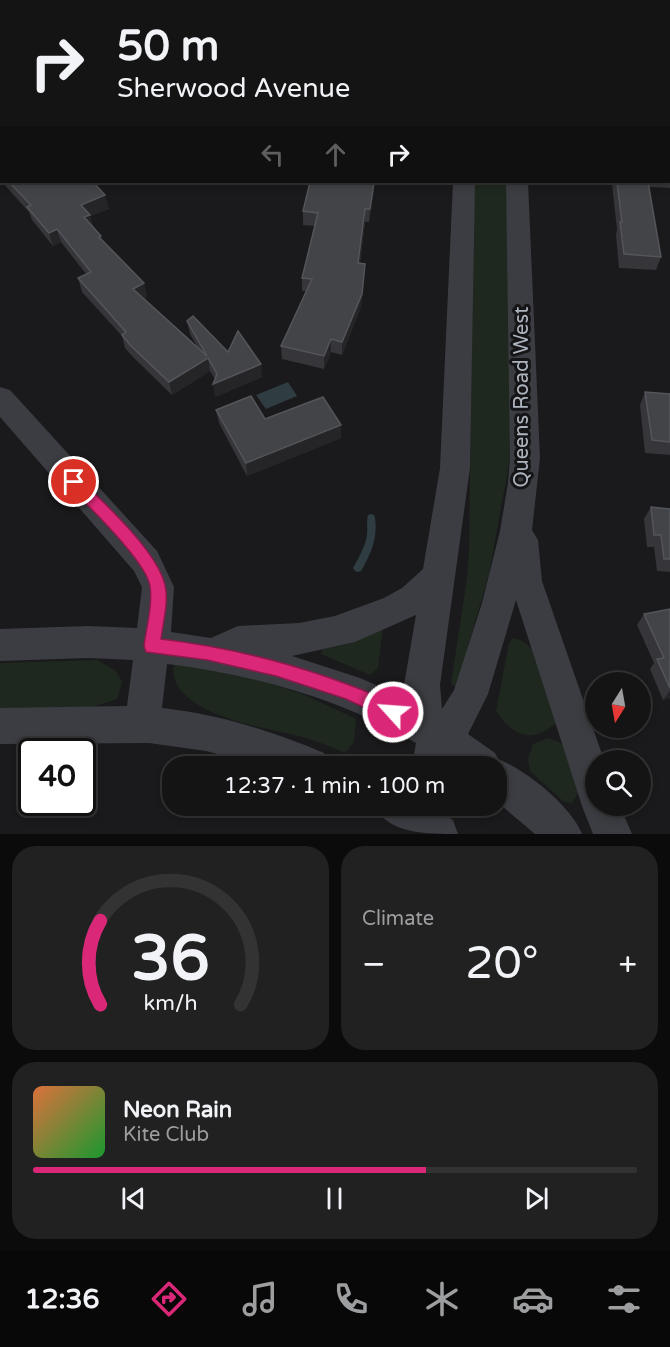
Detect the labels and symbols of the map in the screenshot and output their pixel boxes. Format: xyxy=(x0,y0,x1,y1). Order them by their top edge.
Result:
street label: Queens Road West xyxy=(510,306,534,488)
pin xyxy=(48,456,99,507)
north arrow xyxy=(585,672,651,738)
position arrow xyxy=(361,680,425,744)
speed limit sign: 40 xyxy=(18,738,96,816)

